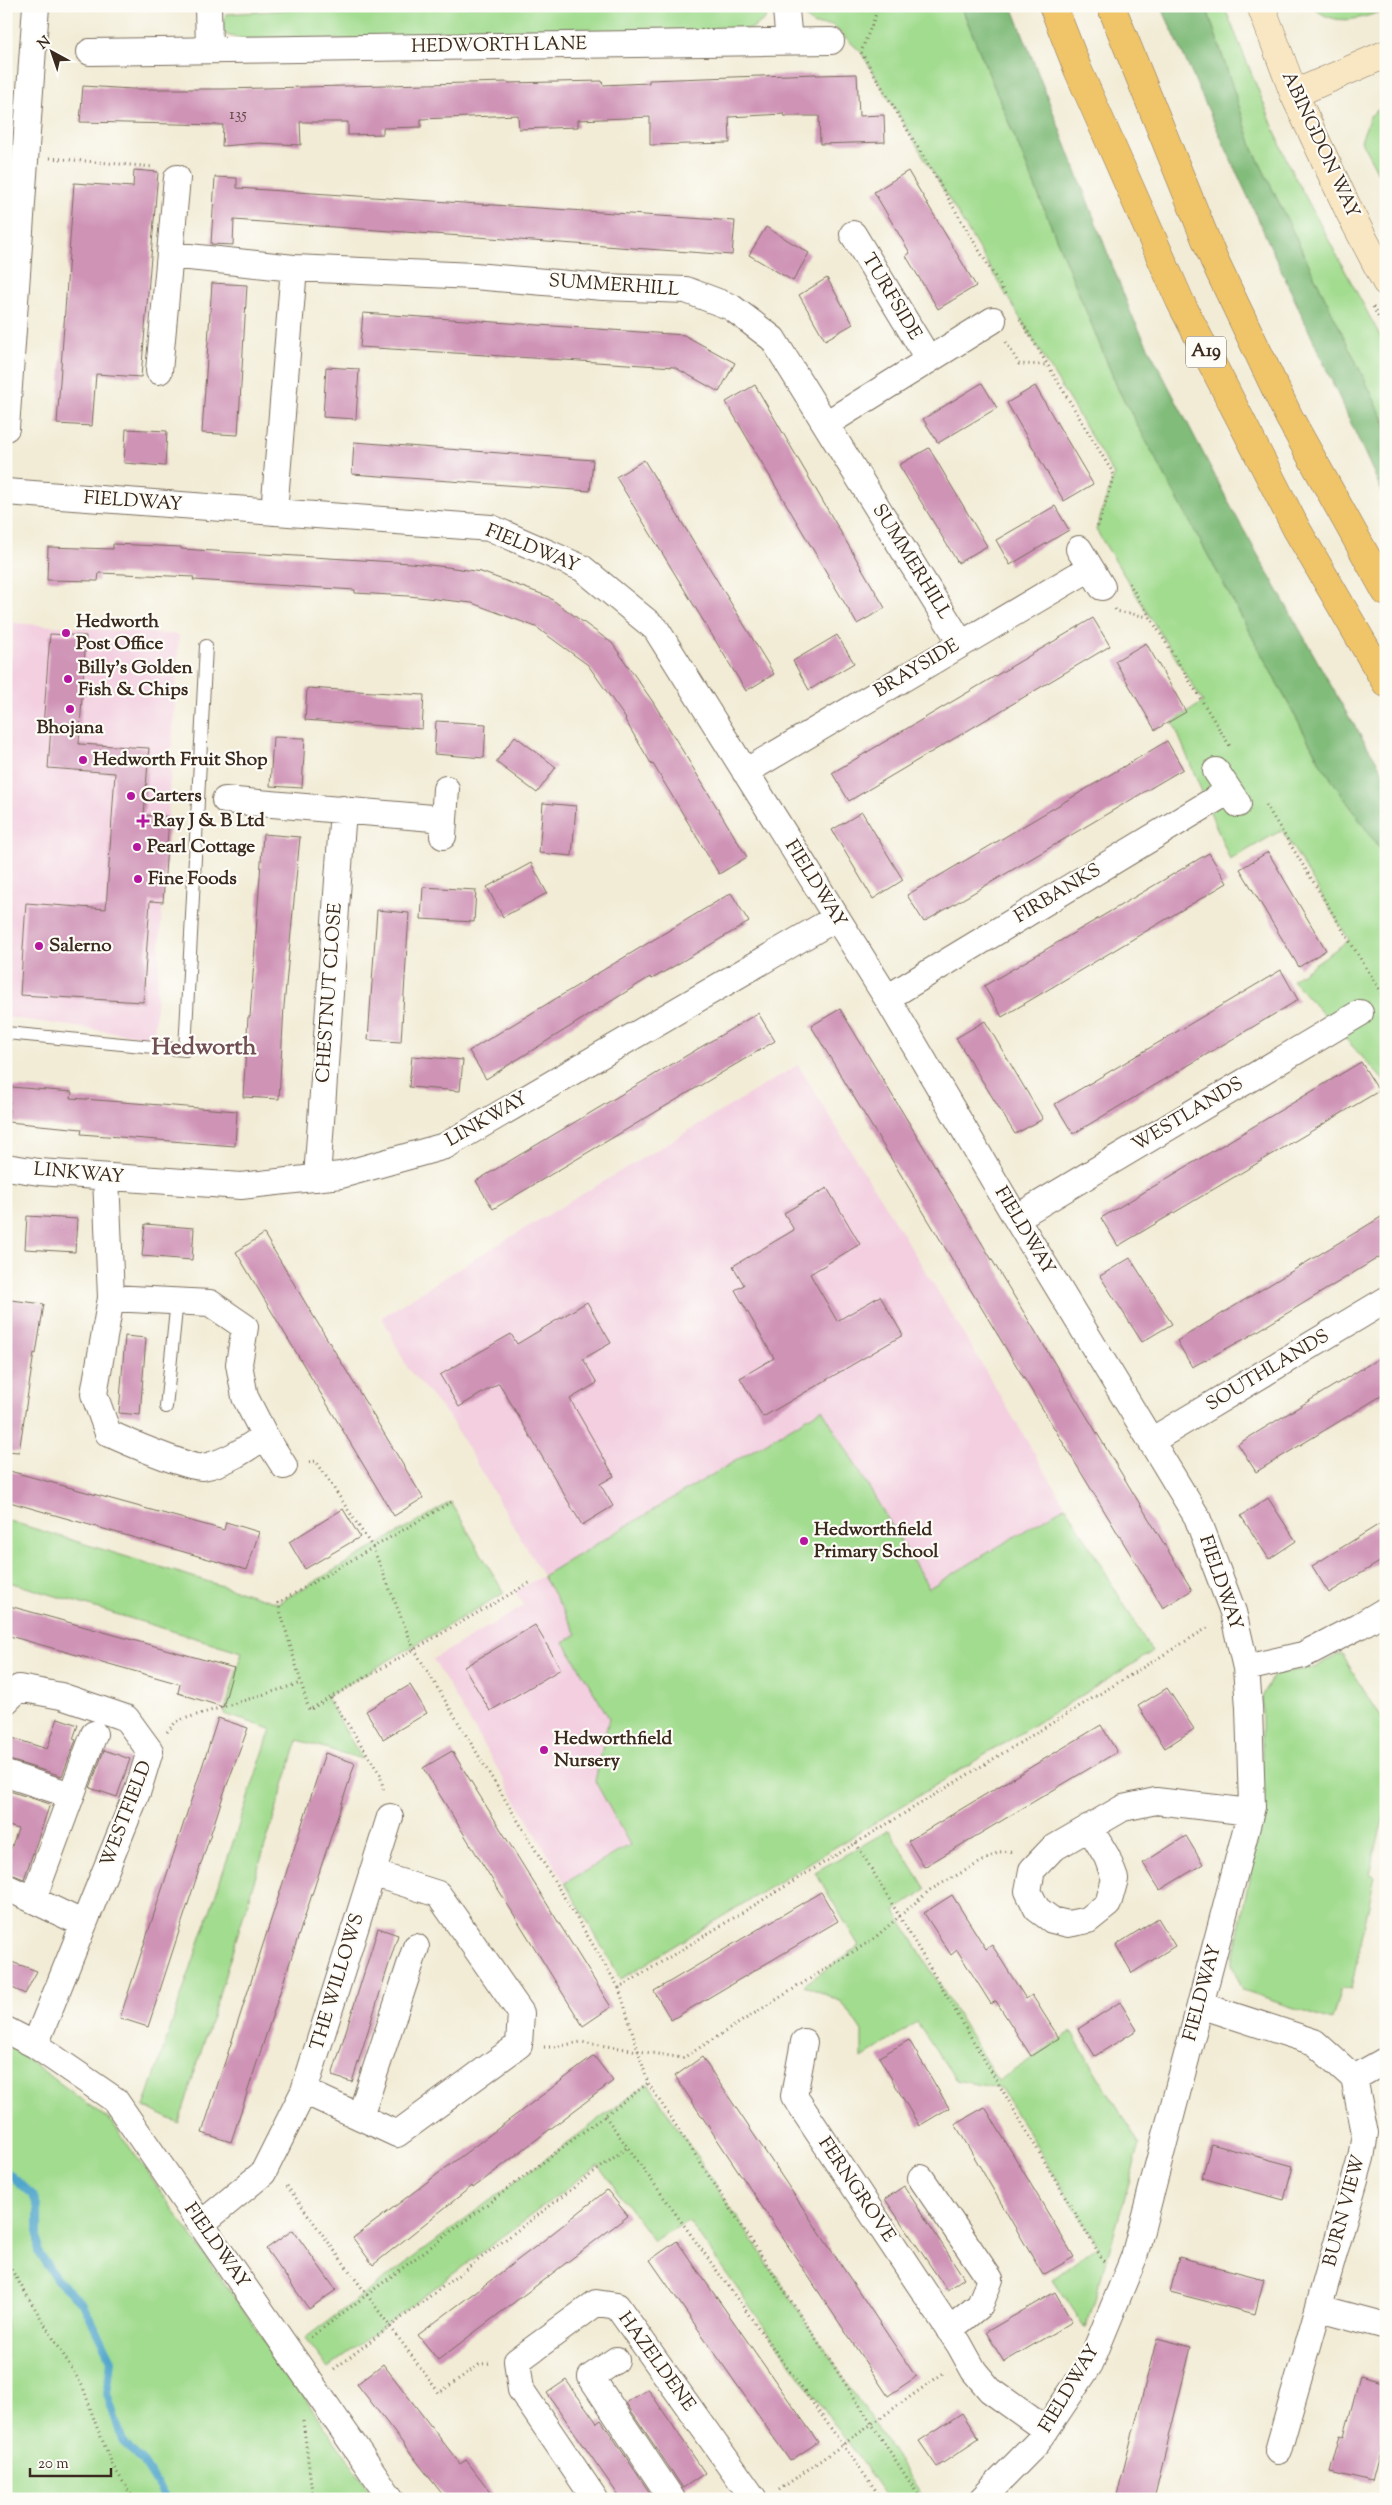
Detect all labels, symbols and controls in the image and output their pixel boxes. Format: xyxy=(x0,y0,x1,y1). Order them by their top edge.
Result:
north arrow xyxy=(28,28,78,78)
street label: HEDWORTH LANE xyxy=(411,31,588,61)
text: N xyxy=(34,32,56,55)
street label: ABINGDON WAY xyxy=(1274,67,1366,223)
house number: 135 xyxy=(229,104,247,127)
street label: TURFSIDE xyxy=(854,248,928,346)
street label: SUMMERHILL xyxy=(548,268,681,304)
road number: A19 xyxy=(1186,337,1226,368)
street label: FIELDWAY xyxy=(83,485,184,519)
street label: SUMMERHILL xyxy=(865,499,957,625)
street label: FIELDWAY xyxy=(481,518,583,580)
place label: Hedworth Post Office xyxy=(76,609,163,658)
marker: Hedworth Post Office xyxy=(60,627,72,639)
street label: BRAYSIDE xyxy=(869,633,965,705)
place label: Billy's Golden Fish & Chips xyxy=(78,655,194,704)
marker: Billy's Golden Fish & Chips xyxy=(62,673,74,685)
marker: Bhojana xyxy=(64,703,76,715)
place label: Bhojana xyxy=(36,715,104,742)
place label: Hedworth Fruit Shop xyxy=(93,747,268,774)
marker: Hedworth Fruit Shop xyxy=(77,754,89,766)
place label: Carters xyxy=(141,783,202,810)
marker: Carters xyxy=(125,790,137,802)
place label: Ray J & B Ltd xyxy=(153,808,265,835)
marker: Ray J & B Ltd xyxy=(137,815,149,827)
place label: Pearl Cottage xyxy=(147,834,255,861)
street label: FIELDWAY xyxy=(777,835,853,934)
marker: Pearl Cottage xyxy=(131,841,143,853)
street label: FIRBANKS xyxy=(1009,857,1107,931)
place label: Fine Foods xyxy=(148,866,237,893)
marker: Fine Foods xyxy=(132,873,144,885)
street label: CHESTNUT CLOSE xyxy=(310,902,350,1084)
place label: Salerno xyxy=(49,933,112,960)
marker: Salerno xyxy=(33,940,45,952)
district label: Hedworth xyxy=(151,1031,257,1065)
street label: WESTLANDS xyxy=(1127,1071,1249,1159)
street label: LINKWAY xyxy=(441,1085,533,1154)
street label: LINKWAY xyxy=(33,1157,126,1191)
street label: FIELDWAY xyxy=(987,1182,1061,1281)
street label: SOUTHLANDS xyxy=(1201,1323,1335,1419)
place label: Hedworthfield Primary School xyxy=(814,1517,939,1566)
street label: FIELDWAY xyxy=(1191,1532,1249,1635)
marker: Hedworthfield Primary School xyxy=(798,1535,810,1547)
place label: Hedworthfield Nursery xyxy=(554,1726,672,1775)
marker: Hedworthfield Nursery xyxy=(538,1744,550,1756)
street label: WESTFIELD xyxy=(94,1757,160,1871)
street label: THE WILLOWS xyxy=(304,1910,372,2054)
street label: FIELDWAY xyxy=(1177,1941,1229,2044)
street label: FERNGROVE xyxy=(811,2132,902,2249)
street label: BURN VIEW xyxy=(1317,2152,1373,2270)
street label: FIELDWAY xyxy=(177,2198,256,2295)
street label: HAZELDENE xyxy=(611,2307,702,2418)
street label: FIELDWAY xyxy=(1033,2339,1107,2438)
scale bar xyxy=(30,2445,111,2477)
text: 20 m xyxy=(38,2454,69,2475)

